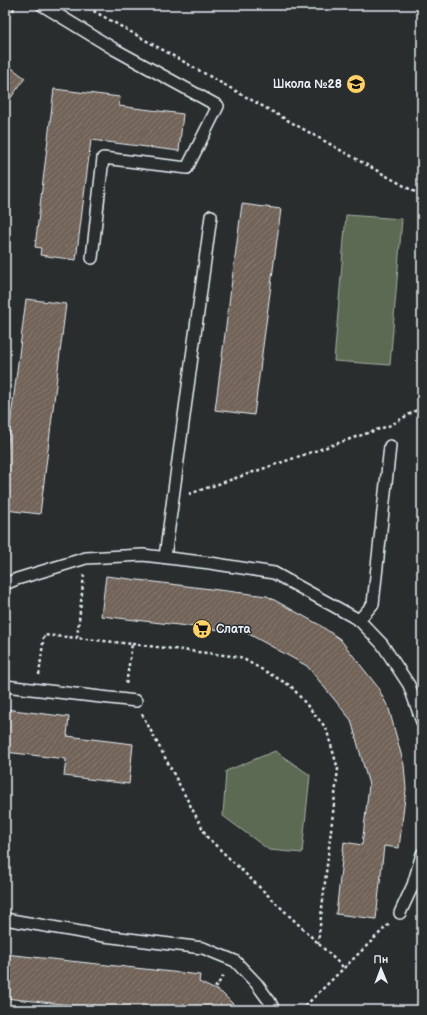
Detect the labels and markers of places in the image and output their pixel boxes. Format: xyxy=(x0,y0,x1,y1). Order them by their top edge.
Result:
school or university icon: Школа №28 xyxy=(345,73,367,95)
place label: Школа №28 xyxy=(273,77,342,92)
supermarket icon: Слата xyxy=(191,618,213,640)
place label: Слата xyxy=(216,622,251,637)

